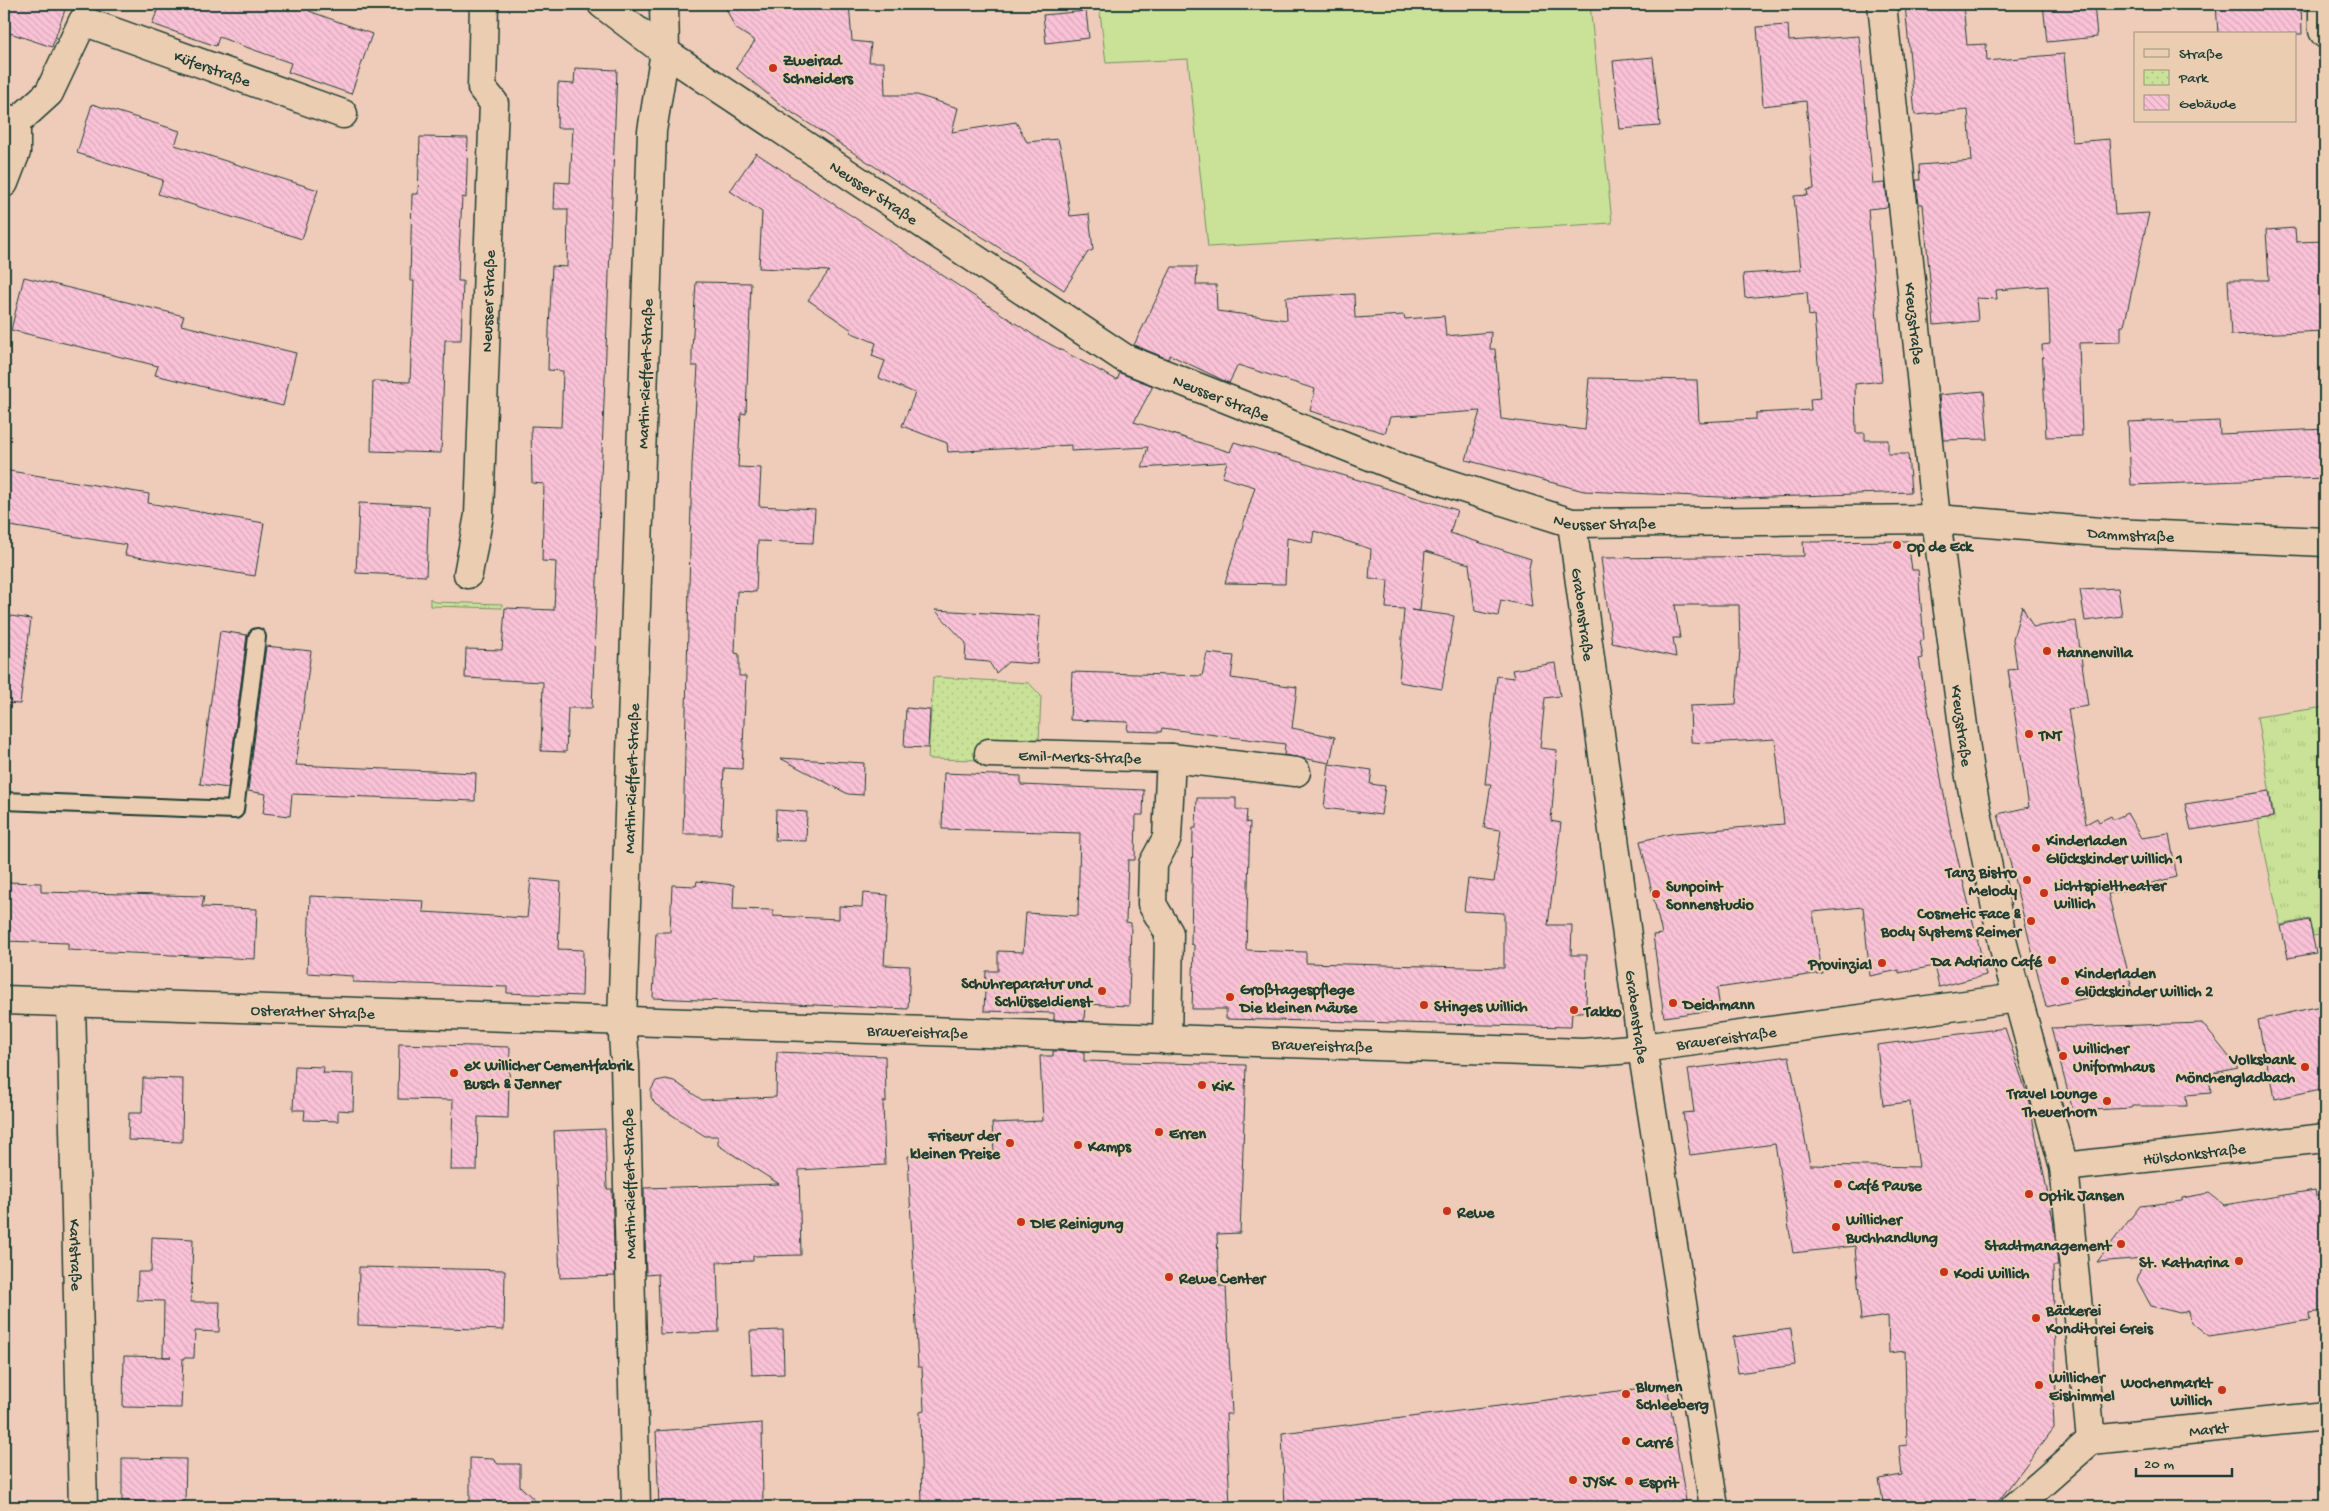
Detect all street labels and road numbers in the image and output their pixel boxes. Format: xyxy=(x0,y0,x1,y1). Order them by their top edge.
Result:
street label: Küferstraße xyxy=(171,48,253,93)
street label: Neusser Straße xyxy=(825,158,921,231)
street label: Neusser Straße xyxy=(479,249,502,353)
street label: Kreuzstraße xyxy=(1898,282,1926,366)
street label: Martin-Rieffert-Straße xyxy=(635,298,659,449)
street label: Neusser Straße xyxy=(1169,372,1272,428)
street label: Neusser Straße xyxy=(1550,512,1656,536)
street label: Dammstraße xyxy=(2085,525,2175,549)
street label: Grabenstraße xyxy=(1565,567,1596,663)
street label: Kreuzstraße xyxy=(1945,684,1974,769)
street label: Martin-Rieffert-Straße xyxy=(622,702,646,854)
street label: Emil-Merks-Straße xyxy=(1018,748,1142,770)
street label: Grabenstraße xyxy=(1619,969,1650,1066)
street label: Osterather Straße xyxy=(250,1002,376,1025)
street label: Brauereistraße xyxy=(866,1023,969,1045)
street label: Brauereistraße xyxy=(1674,1024,1779,1056)
street label: Brauereistraße xyxy=(1270,1037,1374,1059)
street label: Martin-Rieffert-Straße xyxy=(621,1108,642,1259)
street label: Hülsdonkstraße xyxy=(2142,1141,2248,1171)
street label: Karlstraße xyxy=(63,1219,84,1292)
street label: Markt xyxy=(2188,1420,2231,1443)

